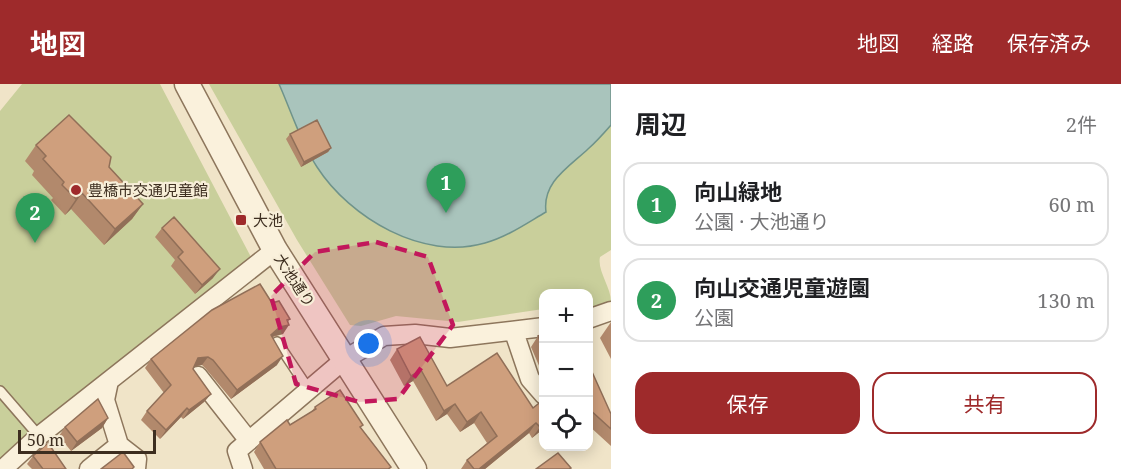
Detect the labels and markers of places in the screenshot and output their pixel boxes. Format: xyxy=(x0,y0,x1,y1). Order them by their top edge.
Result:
pin: 1 xyxy=(426,164,466,213)
place label: 豊橋市交通児童館 xyxy=(88,180,208,200)
marker: 豊橋市交通児童館 xyxy=(69,183,83,197)
pin: 2 xyxy=(15,194,54,243)
place label: 大池 xyxy=(253,210,283,230)
marker: 大池 xyxy=(234,213,248,227)

